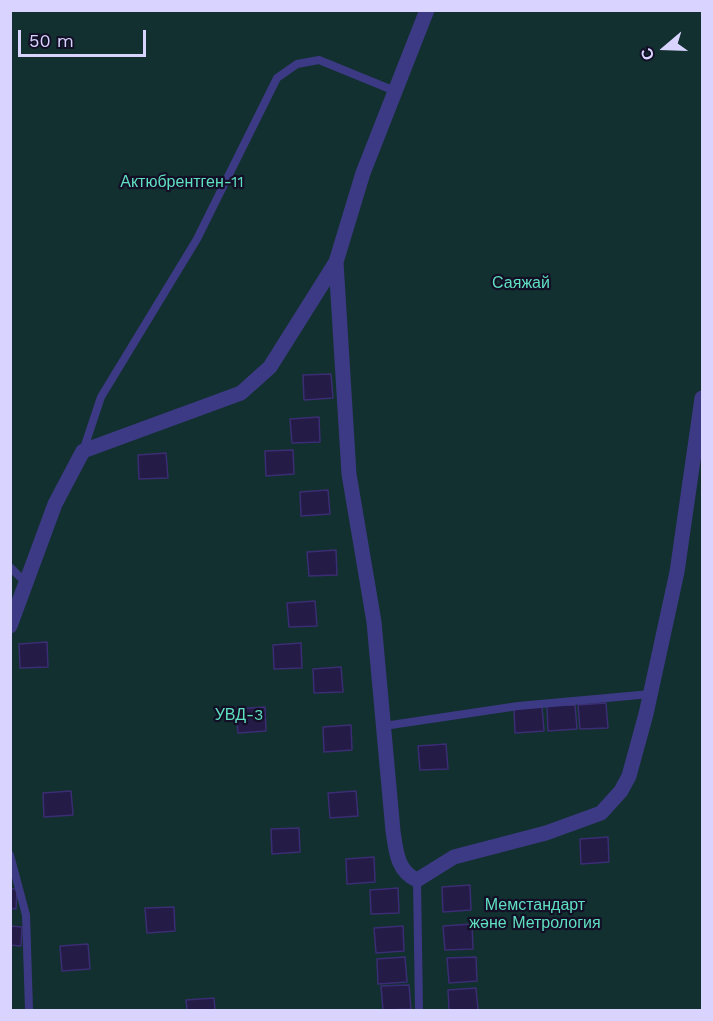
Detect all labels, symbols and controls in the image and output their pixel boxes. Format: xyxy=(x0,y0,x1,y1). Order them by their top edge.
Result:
scale bar xyxy=(21,18,148,56)
north arrow xyxy=(635,18,695,78)
text: 50 m xyxy=(29,30,74,51)
text: С xyxy=(637,45,658,63)
park label: Актюбрентген-11 xyxy=(120,172,244,192)
park label: Саяжай xyxy=(492,273,550,293)
park label: УВД-3 xyxy=(215,705,263,725)
park label: Мемстандарт және Метрология xyxy=(469,895,601,933)

